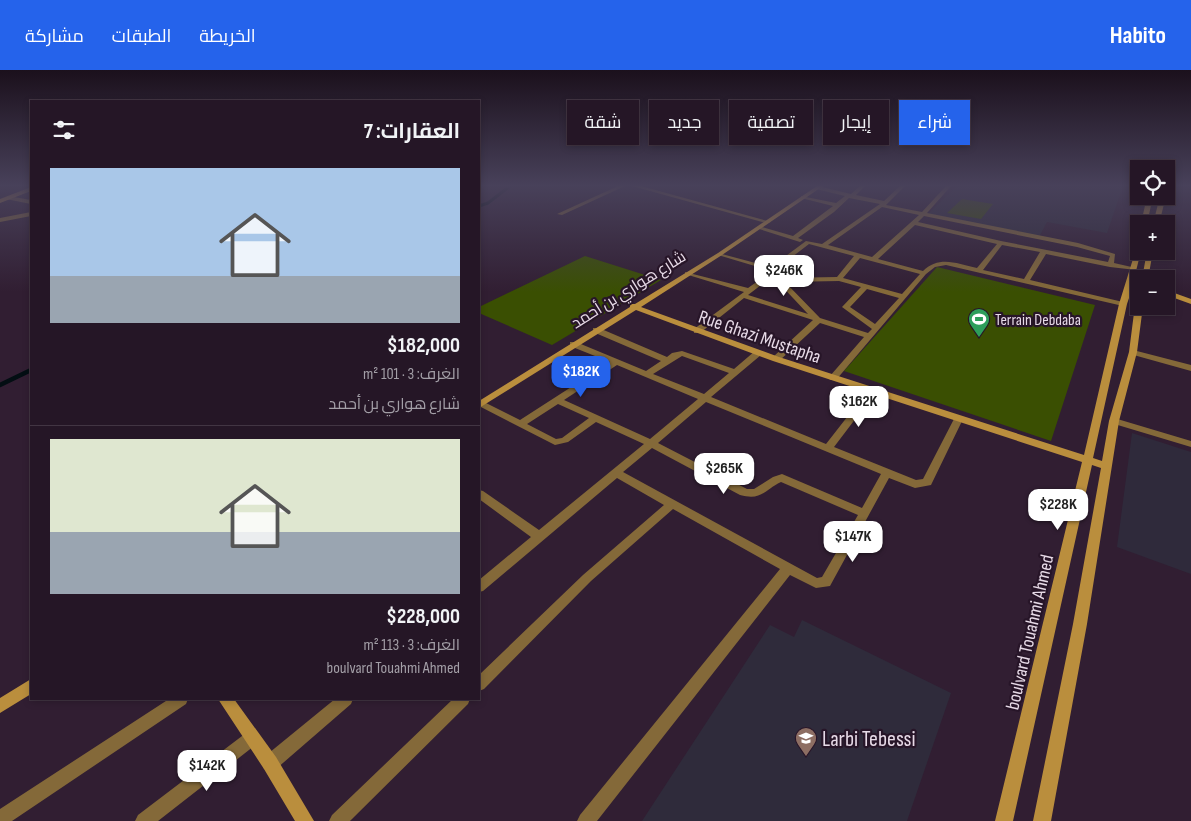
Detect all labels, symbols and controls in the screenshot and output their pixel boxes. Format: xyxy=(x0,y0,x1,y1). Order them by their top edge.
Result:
text: Habito xyxy=(1110,21,1166,50)
text: مشاركة xyxy=(25,26,84,47)
text: الطبقات xyxy=(112,26,171,47)
text: الخريطة xyxy=(199,26,256,47)
chip: شقة xyxy=(567,100,639,145)
chip: جديد xyxy=(649,100,719,145)
chip: تصفية xyxy=(729,100,813,145)
chip: إيجار xyxy=(823,100,889,145)
chip: شراء xyxy=(899,100,970,145)
icon: filters xyxy=(50,116,78,144)
text: العقارات: 7 xyxy=(364,119,460,144)
map controls xyxy=(1130,160,1175,315)
button: locate xyxy=(1130,160,1175,205)
icon: home xyxy=(210,200,300,290)
button: + xyxy=(1130,215,1175,260)
street label: شارع هواري بن أحمد xyxy=(567,247,691,336)
pin: $246K xyxy=(749,254,819,297)
text: $246K xyxy=(765,261,803,280)
button: − xyxy=(1130,270,1175,315)
street label: Rue Ghazi Mustapha xyxy=(695,306,824,369)
sports icon: Terrain Debdaba xyxy=(967,307,991,338)
place label: Terrain Debdaba xyxy=(995,311,1081,330)
text: $182,000 xyxy=(387,333,460,358)
pin: $182K xyxy=(546,356,616,398)
text: $182K xyxy=(562,362,600,381)
text: الغرف: 3 · 101 m² xyxy=(363,365,460,384)
pin: $162K xyxy=(824,386,894,428)
text: $162K xyxy=(841,392,877,411)
text: شارع هواري بن أحمد xyxy=(329,395,460,414)
pin: $265K xyxy=(689,452,759,495)
text: $265K xyxy=(705,459,743,478)
icon: home xyxy=(210,471,300,561)
pin: $228K xyxy=(1023,488,1093,531)
text: $228K xyxy=(1039,495,1077,514)
pin: $147K xyxy=(818,520,888,563)
text: $147K xyxy=(835,527,871,546)
street label: boulvard Touahmi Ahmed xyxy=(1001,553,1059,712)
text: $228,000 xyxy=(386,604,460,629)
text: الغرف: 3 · 113 m² xyxy=(364,636,460,655)
text: boulvard Touahmi Ahmed xyxy=(327,659,460,678)
school or university icon: Larbi Tebessi xyxy=(794,726,818,757)
place label: Larbi Tebessi xyxy=(822,726,916,753)
pin: $142K xyxy=(172,750,242,792)
text: $142K xyxy=(189,756,225,775)

